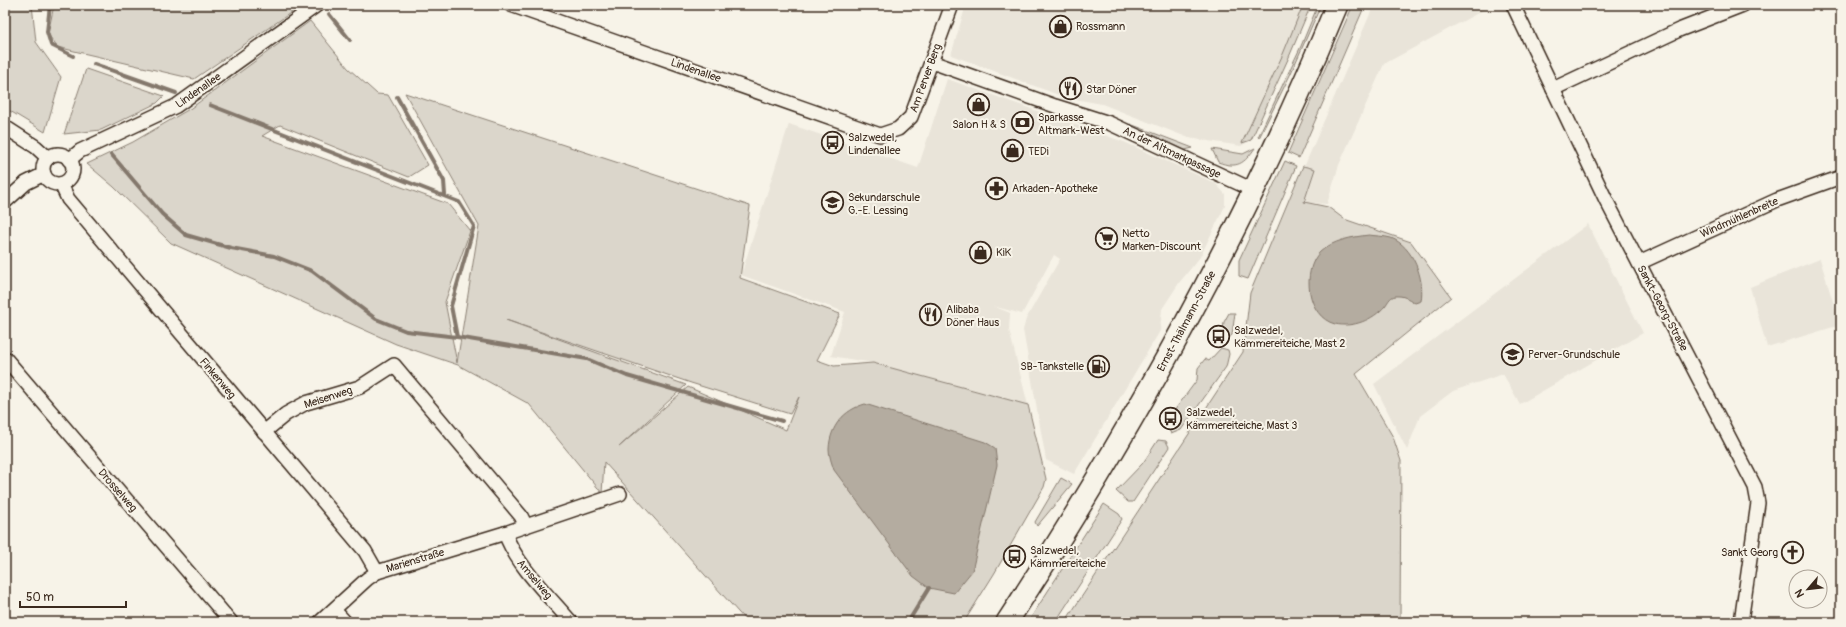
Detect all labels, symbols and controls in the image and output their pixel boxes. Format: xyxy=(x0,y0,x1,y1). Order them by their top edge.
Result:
shop icon: Rossmann xyxy=(1048,13,1074,39)
place label: Rossmann xyxy=(1076,20,1125,33)
street label: Am Perver Berg xyxy=(907,42,944,114)
street label: Lindenallee xyxy=(669,56,723,85)
street label: Lindenallee xyxy=(173,70,224,111)
restaurant icon: Star Döner xyxy=(1057,76,1083,102)
place label: Star Döner xyxy=(1086,83,1137,96)
shop icon: Salon H & S xyxy=(966,91,992,117)
bank icon: Sparkasse Altmark-West xyxy=(1009,110,1035,136)
place label: Sparkasse Altmark-West xyxy=(1038,111,1105,137)
place label: Salon H & S xyxy=(952,118,1006,131)
street label: An der Altmarkpassage xyxy=(1121,124,1223,181)
bus stop icon: Salzwedel, Lindenallee xyxy=(820,130,846,156)
place label: Salzwedel, Lindenallee xyxy=(848,131,901,157)
shop icon: TEDi xyxy=(999,138,1025,164)
place label: TEDi xyxy=(1028,145,1049,158)
pharmacy icon: Arkaden-Apotheke xyxy=(984,175,1010,201)
place label: Arkaden-Apotheke xyxy=(1012,182,1098,195)
school or university icon: Sekundarschule G.-E. Lessing xyxy=(819,190,845,216)
place label: Sekundarschule G.-E. Lessing xyxy=(848,191,920,217)
street label: Windmühlenbreite xyxy=(1698,194,1781,240)
supermarket icon: Netto Marken-Discount xyxy=(1094,226,1120,252)
place label: Netto Marken-Discount xyxy=(1122,227,1202,253)
shop icon: KiK xyxy=(968,239,994,265)
place label: KiK xyxy=(996,246,1012,259)
street label: Sankt-Georg-Straße xyxy=(1634,263,1691,354)
street label: Ernst-Thälmann-Straße xyxy=(1154,268,1219,374)
restaurant icon: Alibaba Döner Haus xyxy=(917,302,943,328)
place label: Alibaba Döner Haus xyxy=(946,303,999,329)
bus stop icon: Salzwedel, Kämmereiteiche, Mast 2 xyxy=(1206,323,1232,349)
place label: Salzwedel, Kämmereiteiche, Mast 2 xyxy=(1234,324,1345,350)
school or university icon: Perver-Grundschule xyxy=(1499,341,1525,367)
place label: Perver-Grundschule xyxy=(1528,348,1621,361)
fuel station icon: SB-Tankstelle xyxy=(1086,353,1112,379)
street label: Finkenweg xyxy=(197,355,239,402)
place label: SB-Tankstelle xyxy=(1020,360,1085,373)
street label: Meisenweg xyxy=(302,383,354,411)
bus stop icon: Salzwedel, Kämmereiteiche, Mast 3 xyxy=(1157,405,1183,431)
place label: Salzwedel, Kämmereiteiche, Mast 3 xyxy=(1186,406,1297,432)
street label: Drosselweg xyxy=(95,466,140,515)
church icon: Sankt Georg xyxy=(1780,539,1806,565)
bus stop icon: Salzwedel, Kämmereiteiche xyxy=(1001,543,1027,569)
place label: Salzwedel, Kämmereiteiche xyxy=(1030,544,1106,570)
street label: Marienstraße xyxy=(385,545,446,575)
place label: Sankt Georg xyxy=(1721,546,1778,559)
street label: Amselweg xyxy=(514,557,555,602)
north arrow xyxy=(1788,569,1828,609)
scale bar xyxy=(20,583,126,609)
text: N xyxy=(1792,587,1807,600)
text: 50 m xyxy=(26,590,54,605)

